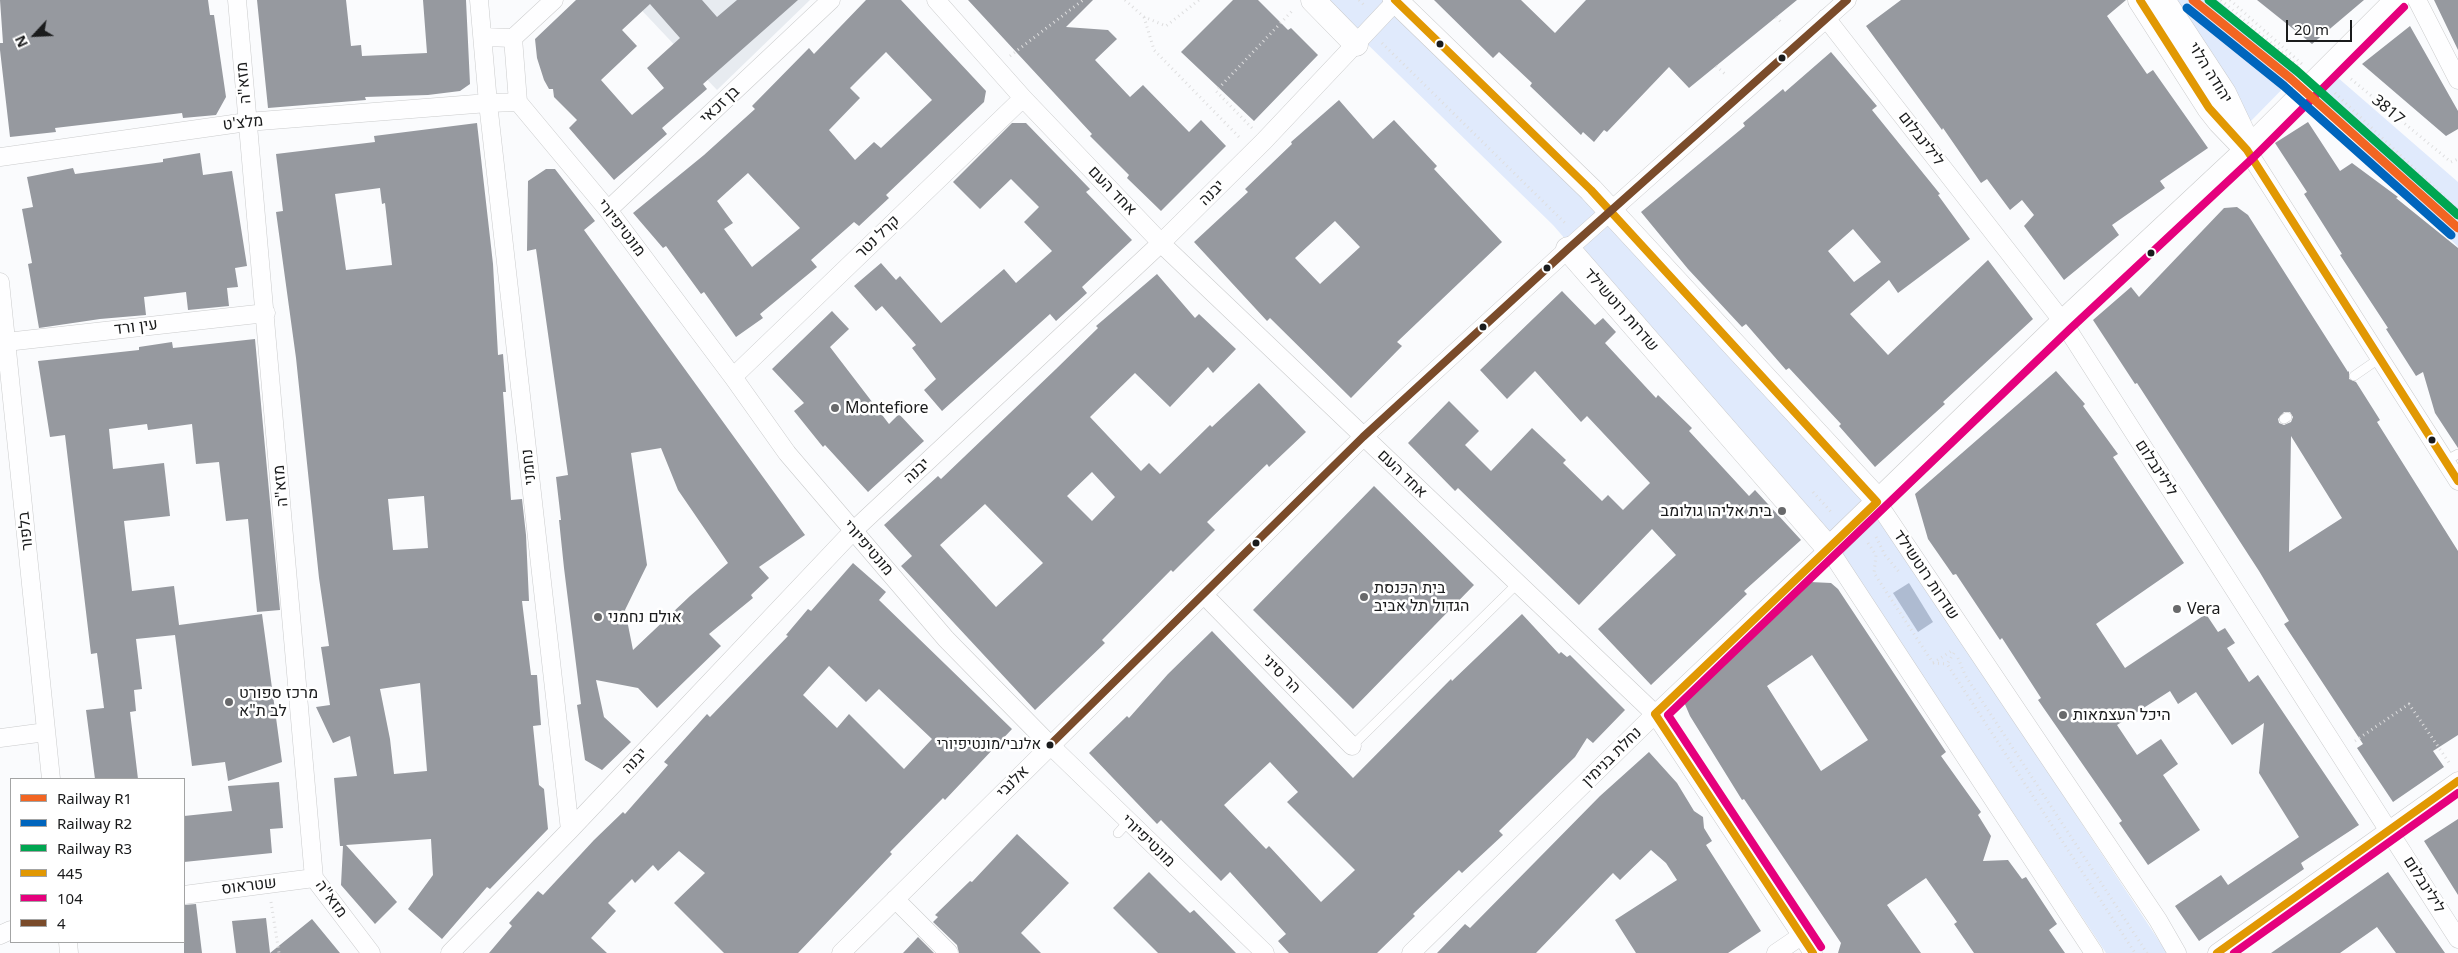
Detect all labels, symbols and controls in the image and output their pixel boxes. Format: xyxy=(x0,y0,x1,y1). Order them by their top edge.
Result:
north arrow xyxy=(10,10,60,60)
scale bar xyxy=(2288,10,2354,42)
text: 20 m xyxy=(2294,19,2329,39)
text: N xyxy=(10,32,32,51)
unlabelled marker xyxy=(1435,39,1445,49)
street label: יהודה הלוי xyxy=(2184,39,2236,107)
unlabelled marker xyxy=(1777,53,1787,63)
street label: מזא"ה xyxy=(233,61,255,105)
street label: בן זכאי xyxy=(696,82,744,128)
street label: 3817 xyxy=(2368,91,2408,129)
street label: לילינבלום xyxy=(1894,108,1948,170)
street label: מלצ'ט xyxy=(222,111,264,135)
street label: אחד העם xyxy=(1084,162,1140,220)
street label: יבנה xyxy=(1195,176,1229,210)
street label: מונטיפיורי xyxy=(593,195,649,261)
street label: קרל נטר xyxy=(852,211,904,263)
unlabelled marker xyxy=(2146,248,2156,258)
unlabelled marker xyxy=(1542,263,1552,273)
street label: שדרות רוטשילד xyxy=(1580,264,1662,356)
street label: עין ורד xyxy=(113,315,159,339)
unlabelled marker xyxy=(1478,322,1488,332)
place label: Montefiore xyxy=(845,398,929,418)
marker: Montefiore xyxy=(829,402,841,414)
unlabelled marker xyxy=(2427,435,2437,445)
street label: לילינבלום xyxy=(2131,436,2181,500)
street label: אחד העם xyxy=(1373,446,1431,502)
street label: נחמני xyxy=(518,448,540,486)
street label: יבנה xyxy=(900,454,934,488)
street label: מזא"ה xyxy=(270,464,292,508)
place label: בית אליהו גולומב xyxy=(1661,501,1772,521)
marker: בית אליהו גולומב xyxy=(1776,505,1788,517)
street label: בלפור xyxy=(14,510,38,552)
street label: מונטיפיורי xyxy=(839,516,897,580)
street label: שדרות רוטשילד xyxy=(1889,526,1963,624)
unlabelled marker xyxy=(1251,538,1261,548)
place label: בית הכנסת הגדול תל אביב xyxy=(1374,578,1469,616)
marker: בית הכנסת הגדול תל אביב xyxy=(1358,591,1370,603)
place label: Vera xyxy=(2187,599,2221,619)
marker: Vera xyxy=(2171,603,2183,615)
place label: אולם נחמני xyxy=(608,607,682,627)
marker: אולם נחמני xyxy=(592,611,604,623)
street label: הר סיני xyxy=(1258,651,1304,697)
place label: מרכז ספורט לב ת"א xyxy=(239,683,318,721)
marker: מרכז ספורט לב ת"א xyxy=(223,696,235,708)
place label: היכל העצמאות xyxy=(2073,705,2171,725)
marker: היכל העצמאות xyxy=(2057,709,2069,721)
street label: נחלת בנימין xyxy=(1578,723,1646,791)
place label: אלנבי/מונטיפיורי xyxy=(937,736,1041,754)
marker: אלנבי/מונטיפיורי xyxy=(1045,740,1055,750)
street label: יבנה xyxy=(618,744,652,778)
street label: אלנבי xyxy=(993,762,1033,802)
legend xyxy=(10,778,185,943)
text: Railway R1 xyxy=(57,788,132,808)
street label: מונטיפיורי xyxy=(1117,811,1179,871)
text: Railway R2 xyxy=(57,813,132,833)
text: Railway R3 xyxy=(57,838,132,858)
street label: לילינבלום xyxy=(2399,853,2449,917)
text: 445 xyxy=(57,863,83,883)
street label: שטראוס xyxy=(220,873,278,899)
street label: מזא"ה xyxy=(311,876,351,922)
text: 104 xyxy=(57,888,83,908)
text: 4 xyxy=(57,913,66,933)

